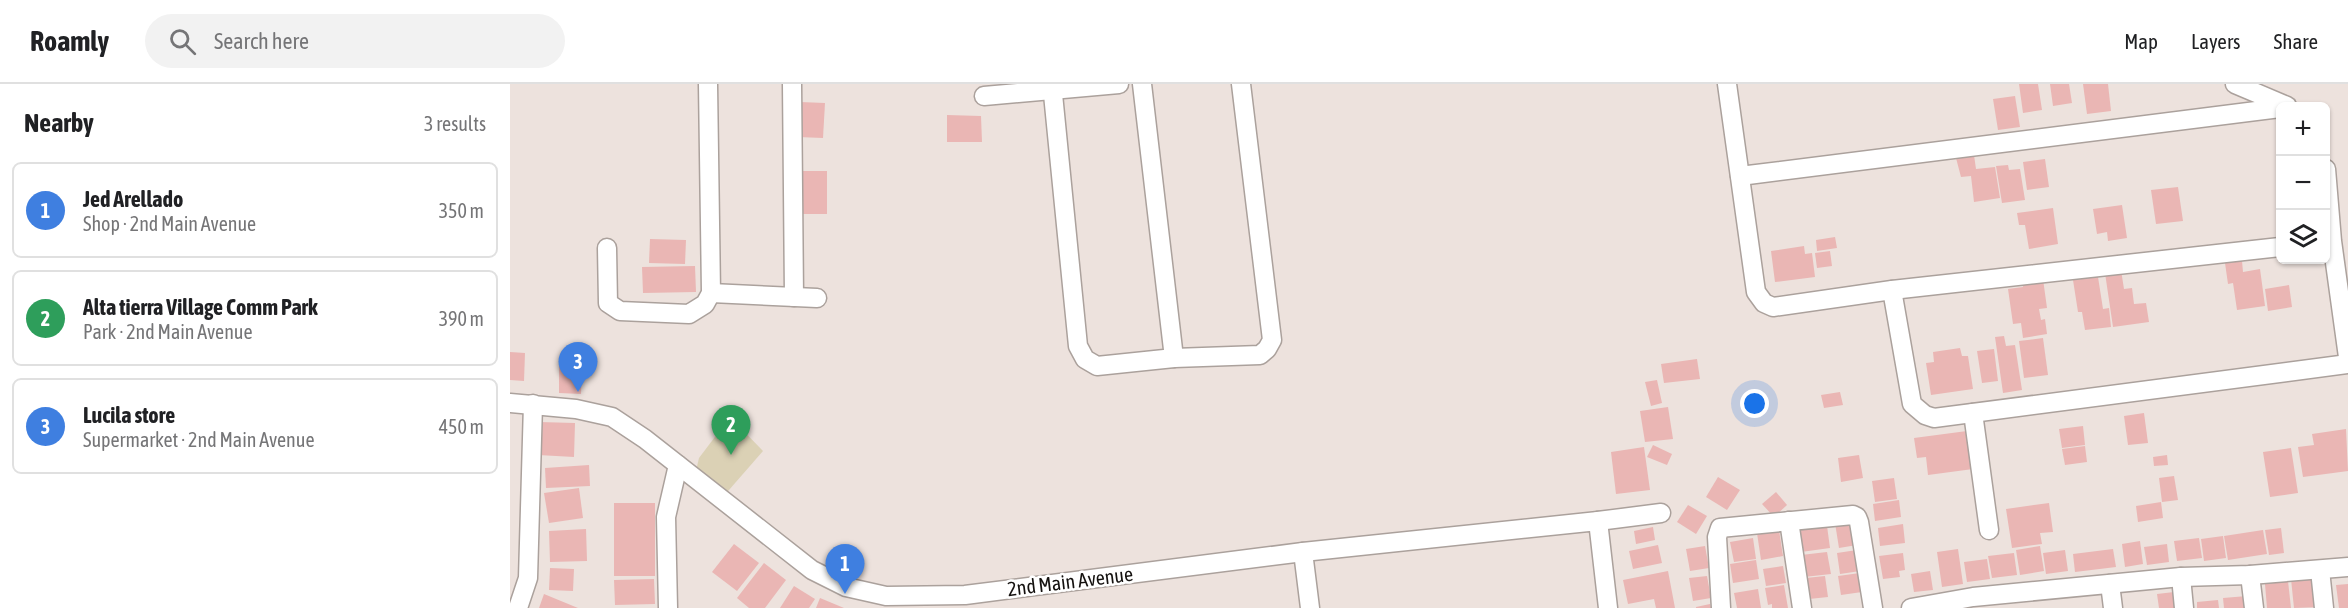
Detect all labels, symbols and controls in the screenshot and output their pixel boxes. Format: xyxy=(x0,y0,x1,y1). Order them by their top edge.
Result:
search box xyxy=(145,14,565,68)
text: Roamly xyxy=(30,25,109,57)
icon: search xyxy=(166,25,199,58)
text: Search here xyxy=(214,28,309,54)
text: Map xyxy=(2124,29,2158,53)
text: Layers xyxy=(2191,29,2241,53)
text: Share xyxy=(2274,29,2318,53)
map controls xyxy=(2276,102,2330,264)
button: + xyxy=(2276,102,2330,156)
text: Nearby xyxy=(24,108,94,138)
text: 3 results xyxy=(424,112,486,135)
button: − xyxy=(2276,156,2330,210)
text: Jed Arellado xyxy=(83,186,183,212)
text: 1 xyxy=(41,199,50,222)
text: 350 m xyxy=(439,199,484,222)
button: layers xyxy=(2276,210,2330,264)
text: Shop · 2nd Main Avenue xyxy=(83,212,256,235)
text: Alta tierra Village Comm Park xyxy=(83,294,318,320)
text: 2 xyxy=(41,307,50,330)
text: 390 m xyxy=(439,307,484,330)
text: Park · 2nd Main Avenue xyxy=(83,320,253,343)
pin: 3 xyxy=(558,342,598,392)
your location xyxy=(1740,389,1769,418)
text: Lucila store xyxy=(83,402,175,428)
pin: 2 xyxy=(712,406,750,455)
text: 3 xyxy=(41,415,50,438)
text: 450 m xyxy=(439,415,484,438)
text: Supermarket · 2nd Main Avenue xyxy=(83,428,315,451)
pin: 1 xyxy=(826,544,864,594)
street label: 2nd Main Avenue xyxy=(1006,562,1134,600)

